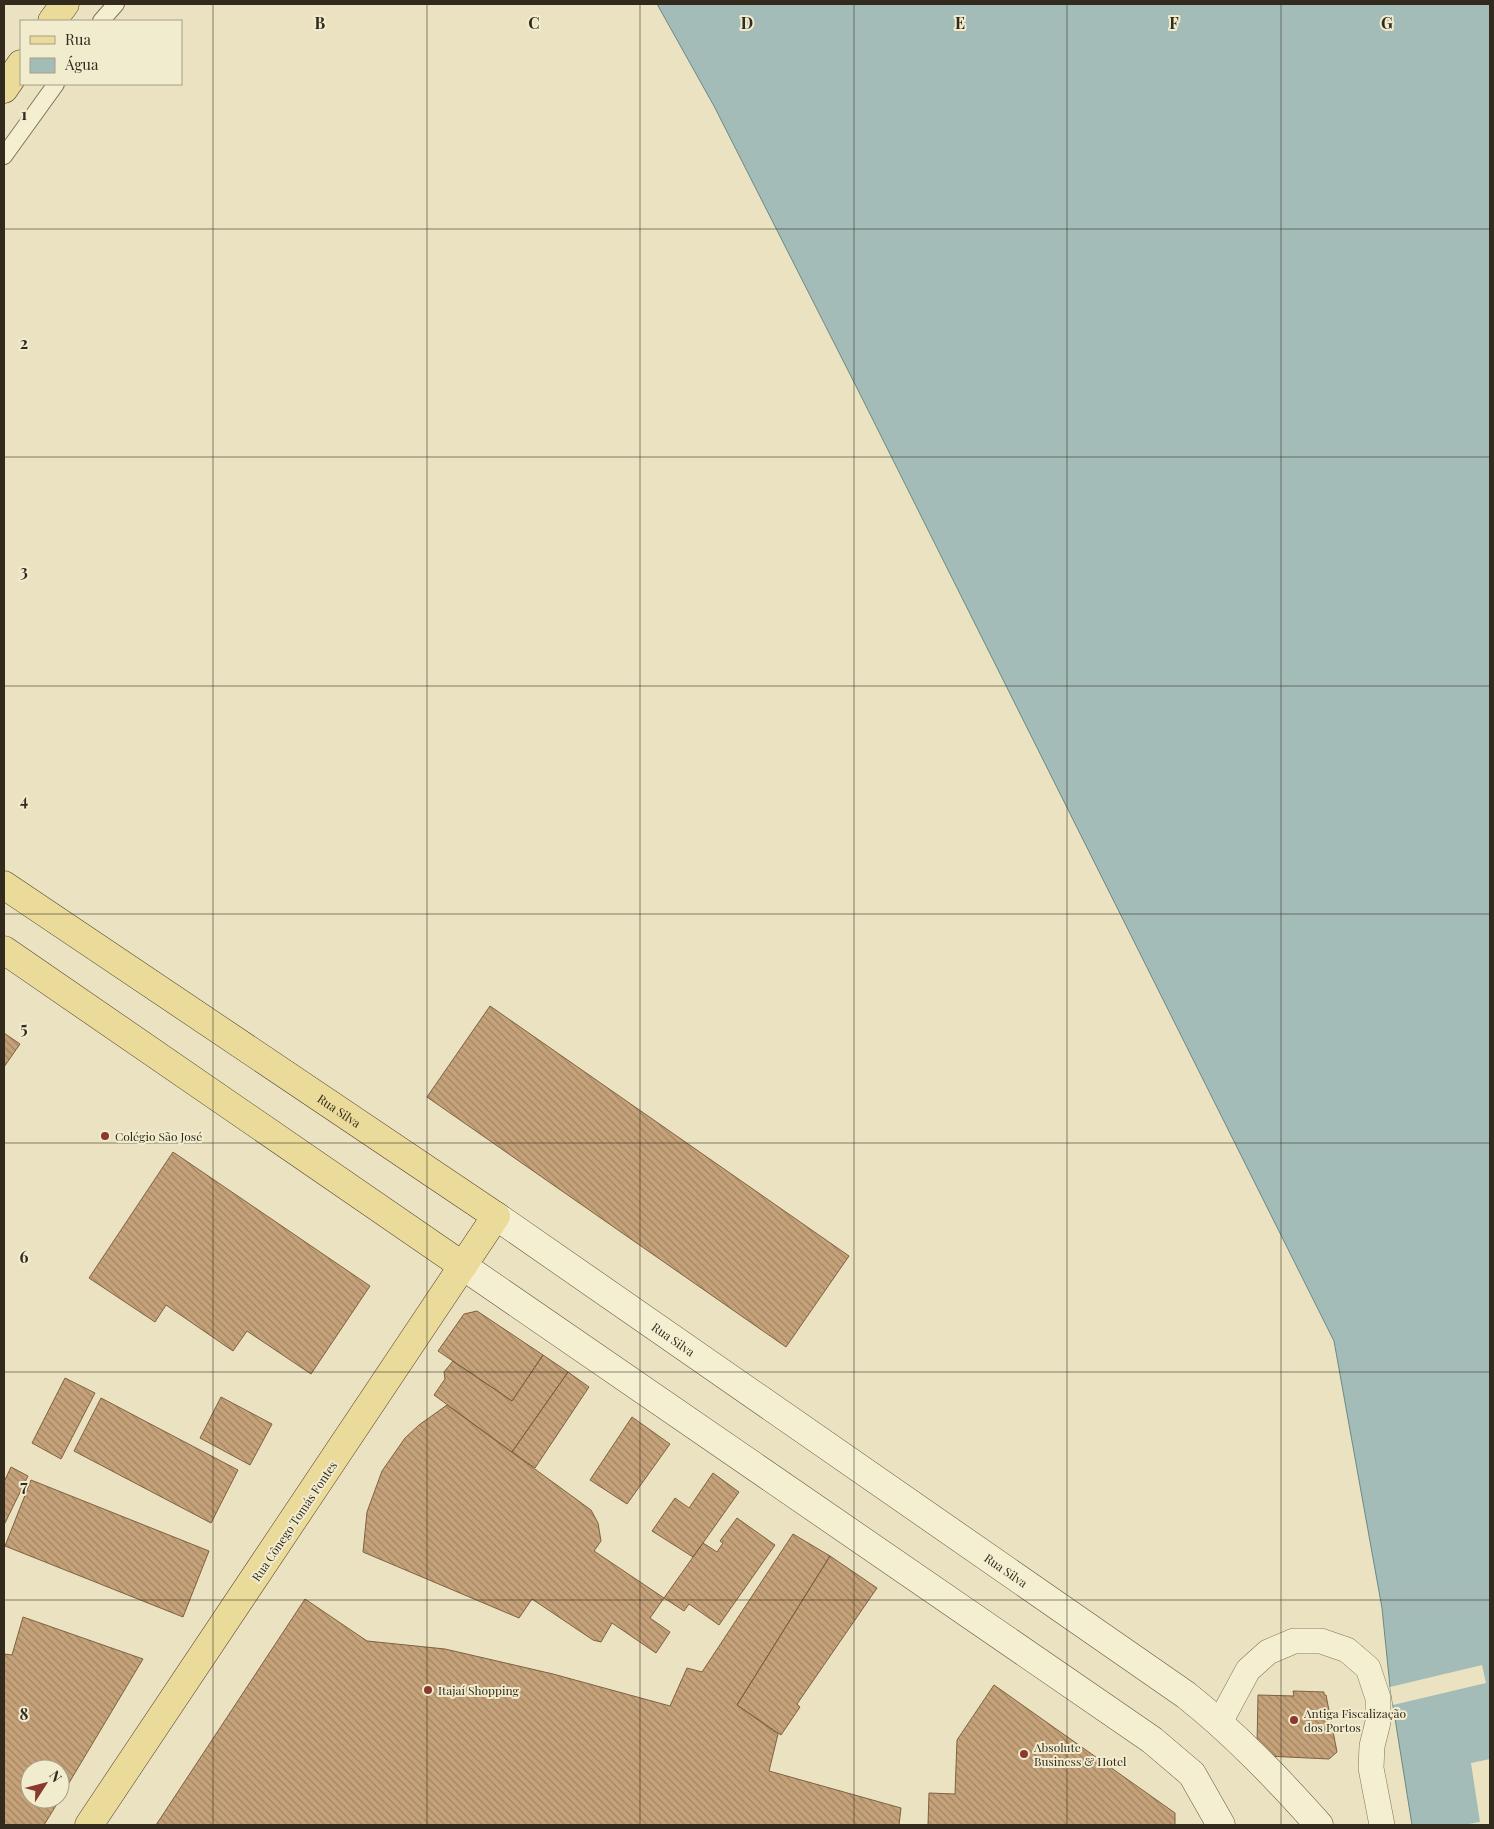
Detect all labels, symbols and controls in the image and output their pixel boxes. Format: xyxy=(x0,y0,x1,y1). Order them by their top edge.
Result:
text: B xyxy=(315,12,326,33)
text: C xyxy=(528,12,540,33)
text: D xyxy=(741,12,753,33)
text: E xyxy=(955,12,965,33)
text: F xyxy=(1169,12,1179,33)
text: G xyxy=(1381,12,1393,33)
legend xyxy=(20,20,182,85)
text: Rua xyxy=(65,29,91,49)
text: Água xyxy=(64,54,99,74)
text: 1 xyxy=(21,103,27,124)
text: 2 xyxy=(20,332,28,353)
text: 3 xyxy=(20,560,28,581)
text: 4 xyxy=(20,789,28,810)
text: 5 xyxy=(20,1017,28,1038)
street label: Rua Silva xyxy=(314,1090,364,1131)
place label: Colégio São José xyxy=(115,1128,202,1144)
marker: Colégio São José xyxy=(99,1130,111,1142)
text: 6 xyxy=(20,1246,29,1267)
street label: Rua Silva xyxy=(649,1319,698,1360)
street label: Rua Cônego Tomás Fontes xyxy=(248,1458,340,1584)
text: 7 xyxy=(20,1475,28,1496)
street label: Rua Silva xyxy=(982,1550,1031,1591)
place label: Itajaí Shopping xyxy=(438,1682,520,1698)
marker: Itajaí Shopping xyxy=(422,1684,434,1696)
text: 8 xyxy=(20,1703,29,1724)
place label: Antiga Fiscalização dos Portos xyxy=(1303,1705,1406,1735)
marker: Antiga Fiscalização dos Portos xyxy=(1288,1714,1300,1726)
place label: Absolute Business & Hotel xyxy=(1033,1739,1127,1769)
marker: Absolute Business & Hotel xyxy=(1018,1748,1030,1760)
north arrow xyxy=(20,1759,70,1809)
text: N xyxy=(45,1766,67,1786)

